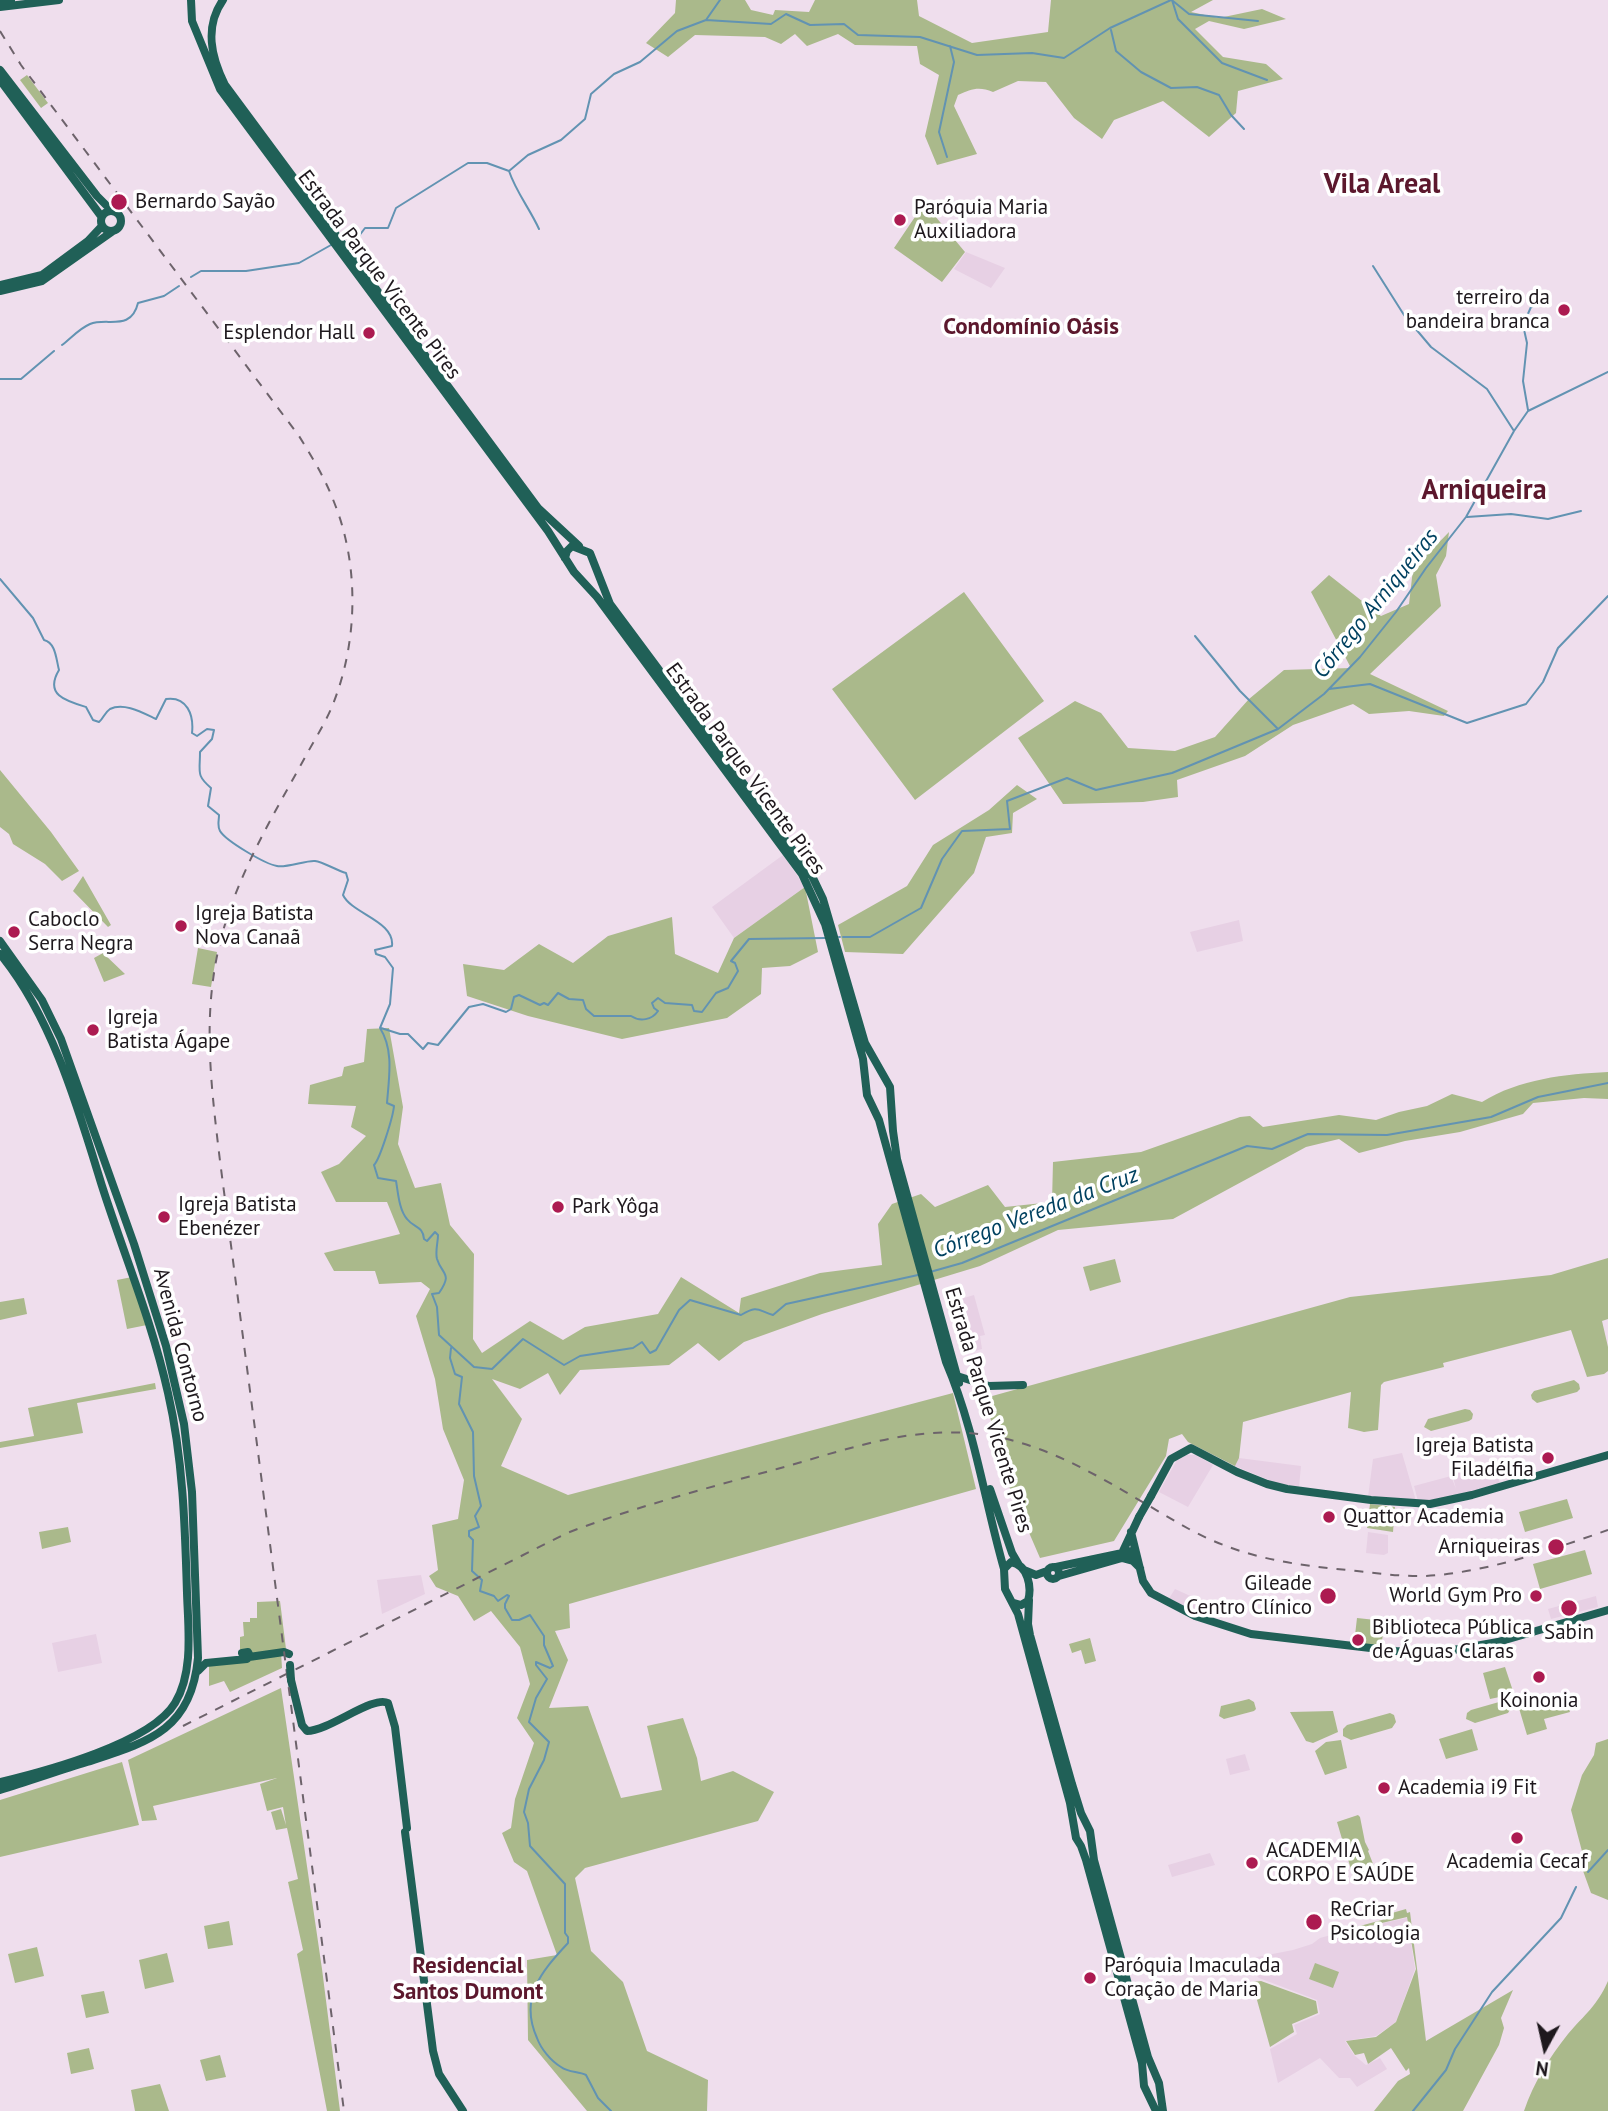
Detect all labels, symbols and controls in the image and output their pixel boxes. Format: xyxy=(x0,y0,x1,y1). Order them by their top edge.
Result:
street label: Estrada Parque Vicente Pires xyxy=(292,165,466,385)
district label: Vila Areal xyxy=(1324,168,1440,202)
place label: Bernardo Sayão xyxy=(135,189,275,215)
marker: Bernardo Sayão xyxy=(109,192,129,212)
place label: Paróquia Maria Auxiliadora xyxy=(914,195,1048,245)
marker: Paróquia Maria Auxiliadora xyxy=(892,212,908,228)
place label: terreiro da bandeira branca xyxy=(1406,285,1550,335)
marker: terreiro da bandeira branca xyxy=(1556,302,1572,318)
district label: Condomínio Oásis xyxy=(943,313,1119,341)
place label: Esplendor Hall xyxy=(223,320,355,346)
marker: Esplendor Hall xyxy=(361,325,377,341)
district label: Arniqueira xyxy=(1421,474,1547,508)
water label: Córrego Arniqueiras xyxy=(1307,524,1445,684)
street label: Estrada Parque Vicente Pires xyxy=(660,658,830,880)
place label: Igreja Batista Nova Canaã xyxy=(195,901,314,951)
place label: Caboclo Serra Negra xyxy=(28,907,134,957)
marker: Igreja Batista Nova Canaã xyxy=(173,918,189,934)
marker: Caboclo Serra Negra xyxy=(6,924,22,940)
place label: Igreja Batista Ágape xyxy=(107,1005,230,1055)
marker: Igreja Batista Ágape xyxy=(85,1022,101,1038)
water label: Córrego Vereda da Cruz xyxy=(930,1161,1142,1265)
place label: Igreja Batista Ebenézer xyxy=(178,1192,297,1242)
place label: Park Yôga xyxy=(572,1194,659,1220)
marker: Park Yôga xyxy=(550,1199,566,1215)
marker: Igreja Batista Ebenézer xyxy=(156,1209,172,1225)
street label: Avenida Contorno xyxy=(147,1265,213,1425)
street label: Estrada Parque Vicente Pires xyxy=(939,1284,1037,1536)
place label: Igreja Batista Filadélfia xyxy=(1415,1433,1534,1483)
marker: Igreja Batista Filadélfia xyxy=(1540,1450,1556,1466)
place label: Quattor Academia xyxy=(1343,1504,1504,1530)
marker: Quattor Academia xyxy=(1321,1509,1337,1525)
place label: Arniqueiras xyxy=(1438,1534,1540,1560)
marker: Arniqueiras xyxy=(1546,1537,1566,1557)
place label: Gileade Centro Clínico xyxy=(1186,1571,1312,1621)
place label: World Gym Pro xyxy=(1389,1583,1522,1609)
marker: Gileade Centro Clínico xyxy=(1318,1586,1338,1606)
marker: World Gym Pro xyxy=(1528,1588,1544,1604)
marker: Sabin xyxy=(1559,1598,1579,1618)
place label: Biblioteca Pública de Águas Claras xyxy=(1372,1615,1532,1665)
place label: Sabin xyxy=(1544,1620,1594,1646)
marker: Biblioteca Pública de Águas Claras xyxy=(1350,1632,1366,1648)
marker: Koinonia xyxy=(1531,1669,1547,1685)
place label: Koinonia xyxy=(1500,1688,1578,1714)
place label: Academia i9 Fit xyxy=(1398,1775,1537,1801)
marker: Academia i9 Fit xyxy=(1376,1780,1392,1796)
marker: Academia Cecaf xyxy=(1509,1830,1525,1846)
place label: ACADEMIA CORPO E SAÚDE xyxy=(1266,1838,1415,1888)
place label: Academia Cecaf xyxy=(1447,1849,1587,1875)
marker: ACADEMIA CORPO E SAÚDE xyxy=(1244,1855,1260,1871)
place label: ReCriar Psicologia xyxy=(1330,1897,1420,1947)
marker: ReCriar Psicologia xyxy=(1304,1912,1324,1932)
district label: Residencial Santos Dumont xyxy=(393,1952,543,2006)
place label: Paróquia Imaculada Coração de Maria xyxy=(1104,1953,1281,2003)
marker: Paróquia Imaculada Coração de Maria xyxy=(1082,1970,1098,1986)
north arrow xyxy=(1510,2013,1580,2083)
text: N xyxy=(1534,2056,1550,2082)

